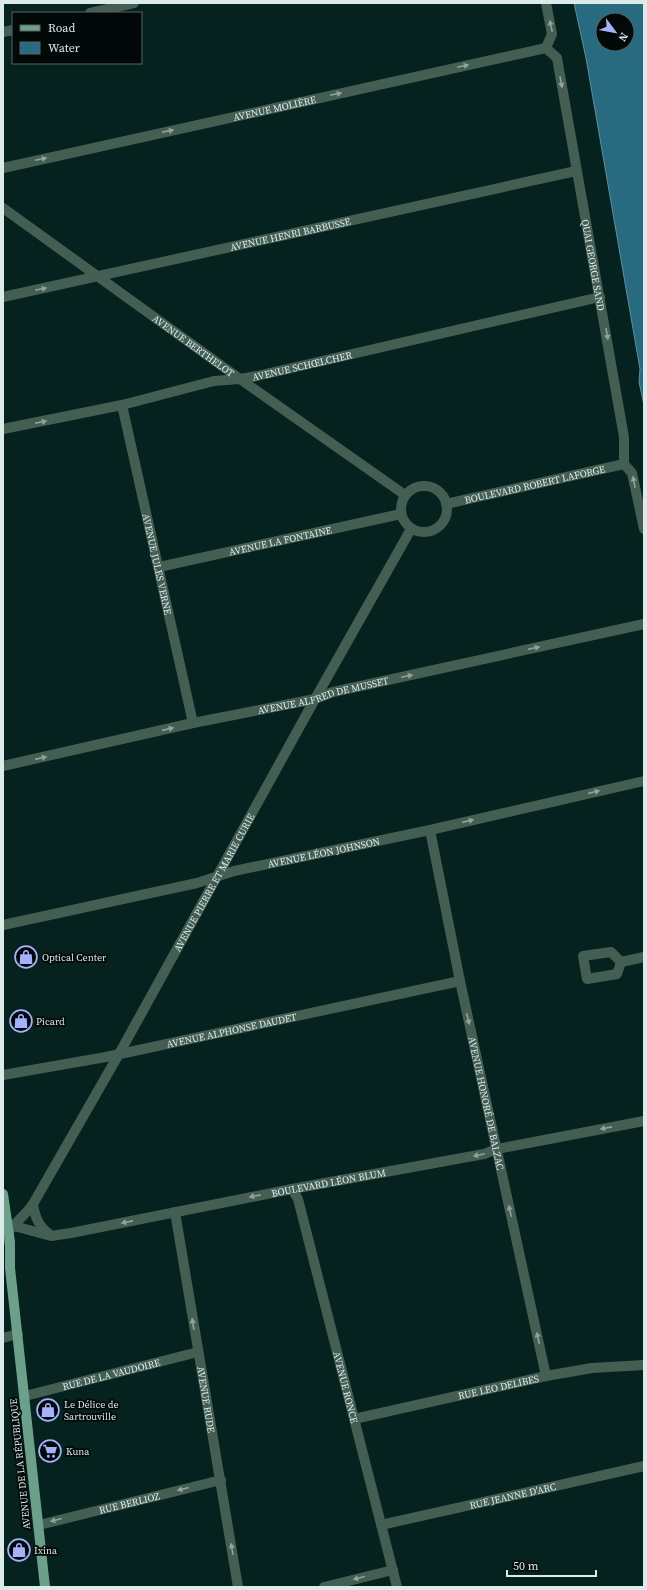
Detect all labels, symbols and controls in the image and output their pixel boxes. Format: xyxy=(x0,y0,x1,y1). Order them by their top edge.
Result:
legend xyxy=(12,12,142,64)
north arrow xyxy=(595,12,635,52)
text: Road xyxy=(48,20,75,36)
one-way arrow xyxy=(547,20,553,32)
text: N xyxy=(615,30,632,44)
text: Water xyxy=(48,40,80,56)
one-way arrow xyxy=(457,63,469,69)
one-way arrow xyxy=(558,76,564,88)
one-way arrow xyxy=(330,91,342,97)
street label: AVENUE MOLIÈRE xyxy=(232,93,317,123)
one-way arrow xyxy=(162,128,174,134)
one-way arrow xyxy=(35,156,47,162)
street label: AVENUE HENRI BARBUSSE xyxy=(229,214,352,253)
street label: QUAI GEORGE SAND xyxy=(579,218,608,312)
one-way arrow xyxy=(35,285,47,291)
street label: AVENUE BERTHELOT xyxy=(150,312,237,379)
one-way arrow xyxy=(604,328,610,340)
street label: AVENUE SCHŒLCHER xyxy=(251,348,354,383)
one-way arrow xyxy=(35,418,47,424)
street label: BOULEVARD ROBERT LAFORGE xyxy=(463,462,606,506)
one-way arrow xyxy=(630,476,636,488)
street label: AVENUE JULES VERNE xyxy=(140,512,175,616)
street label: AVENUE LA FONTAINE xyxy=(228,523,333,558)
one-way arrow xyxy=(528,645,540,651)
one-way arrow xyxy=(401,673,413,679)
street label: AVENUE ALFRED DE MUSSET xyxy=(256,674,390,717)
one-way arrow xyxy=(162,725,174,731)
one-way arrow xyxy=(35,754,47,760)
one-way arrow xyxy=(588,789,601,795)
street label: AVENUE PIERRE ET MARIE CURIE xyxy=(170,811,257,954)
one-way arrow xyxy=(461,818,474,824)
street label: AVENUE LÉON JOHNSON xyxy=(266,834,381,870)
shop icon: Optical Center xyxy=(13,944,39,970)
place label: Optical Center xyxy=(42,951,107,964)
shop icon: Picard xyxy=(8,1008,34,1034)
street label: AVENUE ALPHONSE DAUDET xyxy=(165,1010,298,1050)
one-way arrow xyxy=(466,1013,472,1025)
place label: Picard xyxy=(36,1015,65,1028)
street label: AVENUE HONORÉ DE BALZAC xyxy=(466,1035,507,1171)
one-way arrow xyxy=(600,1125,612,1131)
one-way arrow xyxy=(473,1152,485,1158)
street label: BOULEVARD LÉON BLUM xyxy=(270,1166,387,1199)
one-way arrow xyxy=(248,1194,261,1200)
one-way arrow xyxy=(507,1205,513,1217)
one-way arrow xyxy=(121,1219,133,1225)
one-way arrow xyxy=(190,1318,196,1330)
one-way arrow xyxy=(534,1332,540,1344)
street label: AVENUE RONCE xyxy=(331,1350,361,1425)
street label: RUE DE LA VAUDOIRE xyxy=(61,1355,161,1393)
street label: AVENUE RUDE xyxy=(195,1365,218,1434)
street label: RUE LEO DELIBES xyxy=(457,1371,540,1402)
shop icon: Le Délice de Sartrouville xyxy=(35,1397,61,1423)
street label: AVENUE DE LA RÉPUBLIQUE xyxy=(7,1398,33,1530)
place label: Le Délice de Sartrouville xyxy=(64,1398,119,1423)
supermarket icon: Kuna xyxy=(37,1438,63,1464)
place label: Kuna xyxy=(66,1445,90,1458)
street label: RUE JEANNE D'ARC xyxy=(468,1479,557,1511)
one-way arrow xyxy=(177,1487,189,1493)
street label: RUE BERLIOZ xyxy=(98,1489,161,1516)
one-way arrow xyxy=(50,1518,63,1524)
shop icon: Ixina xyxy=(6,1537,32,1563)
one-way arrow xyxy=(229,1542,235,1555)
place label: Ixina xyxy=(34,1544,58,1557)
scale bar xyxy=(507,1552,596,1578)
text: 50 m xyxy=(513,1558,539,1574)
one-way arrow xyxy=(353,1576,365,1582)

